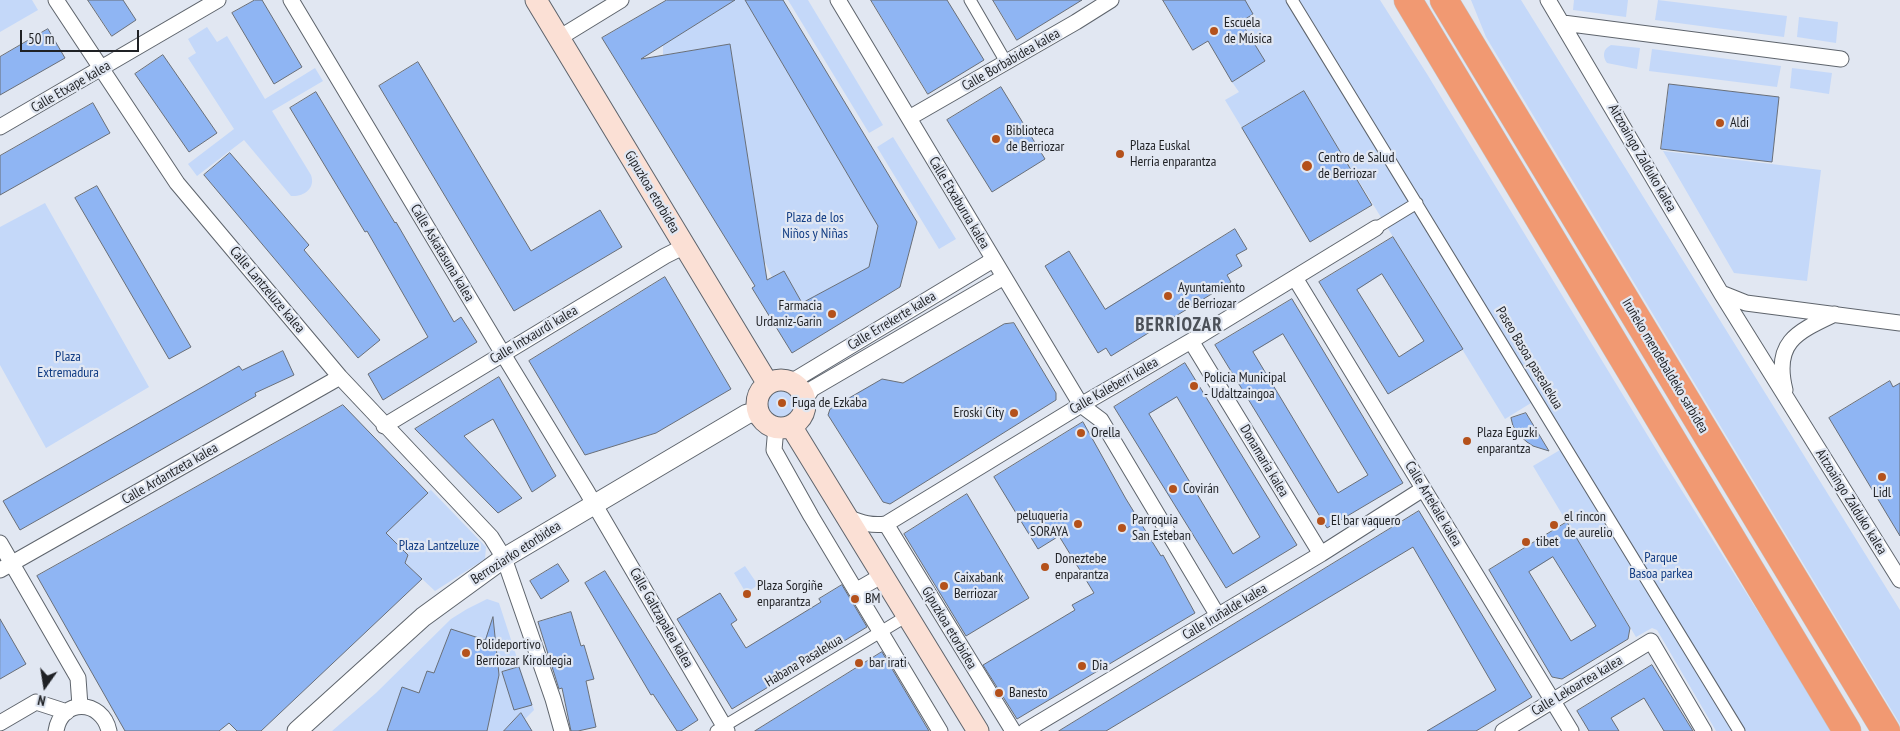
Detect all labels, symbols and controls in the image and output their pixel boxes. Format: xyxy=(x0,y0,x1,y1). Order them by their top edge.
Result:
place label: Escuela de Música xyxy=(1224,15,1272,48)
scale bar xyxy=(22,20,141,52)
street label: Calle Borbabidea kalea xyxy=(959,25,1063,95)
marker: Escuela de Música xyxy=(1208,25,1220,37)
text: 50 m xyxy=(28,29,54,48)
street label: Calle Etxape kalea xyxy=(28,58,114,116)
street label: Aitzoaingo Zalduko kalea xyxy=(1604,101,1680,215)
place label: Aldi xyxy=(1730,115,1749,131)
marker: Aldi xyxy=(1714,117,1726,129)
place label: Biblioteca de Berriozar xyxy=(1006,123,1064,156)
marker: Biblioteca de Berriozar xyxy=(990,133,1002,145)
place label: Plaza Euskal Herria enparantza xyxy=(1130,138,1216,170)
street label: Gipuzkoa etorbidea xyxy=(621,148,683,236)
marker: Plaza Euskal Herria enparantza xyxy=(1114,148,1126,160)
place label: Centro de Salud de Berriozar xyxy=(1318,150,1394,182)
street label: Calle Etxaburua kalea xyxy=(925,154,993,252)
marker: Centro de Salud de Berriozar xyxy=(1300,159,1314,173)
street label: Calle Askatasuna kalea xyxy=(406,201,478,305)
park label: Plaza de los Niños y Niñas xyxy=(782,210,848,242)
street label: Calle Lantzeluze kalea xyxy=(226,243,308,337)
place label: Ayuntamiento de Berriozar xyxy=(1178,280,1245,312)
street label: Calle Errekerte kalea xyxy=(845,288,939,354)
marker: Ayuntamiento de Berriozar xyxy=(1162,290,1174,302)
street label: Iruñeko mendebaldeko sarbidea xyxy=(1618,296,1712,436)
place label: Farmacia Urdaniz-Garin xyxy=(756,298,822,331)
street label: Calle Intxaurdi kalea xyxy=(487,302,581,368)
street label: Paseo Basoa pasealekua xyxy=(1492,304,1566,412)
marker: Farmacia Urdaniz-Garin xyxy=(826,308,838,320)
district label: BERRIOZAR xyxy=(1134,315,1224,337)
park label: Plaza Extremadura xyxy=(37,349,99,382)
street label: Calle Kaleberri kalea xyxy=(1067,354,1161,418)
place label: Policia Municipal - Udaltzaingoa xyxy=(1204,370,1286,402)
marker: Policia Municipal - Udaltzaingoa xyxy=(1188,380,1200,392)
place label: Fuga de Ezkaba xyxy=(792,395,867,411)
marker: Fuga de Ezkaba xyxy=(776,397,788,409)
place label: Eroski City xyxy=(953,405,1004,421)
marker: Eroski City xyxy=(1008,407,1020,419)
street label: Donamaria kalea xyxy=(1236,422,1292,500)
place label: Orella xyxy=(1091,425,1120,441)
place label: Plaza Eguzki enparantza xyxy=(1477,425,1537,458)
marker: Orella xyxy=(1075,427,1087,439)
marker: Plaza Eguzki enparantza xyxy=(1461,435,1473,447)
street label: Calle Ardantzeta kalea xyxy=(119,440,221,508)
street label: Aitzoaingo Zalduko kalea xyxy=(1812,446,1890,558)
street label: Calle Artekale kalea xyxy=(1401,458,1465,550)
marker: Lidl xyxy=(1876,471,1888,483)
place label: Covirán xyxy=(1183,481,1219,497)
marker: Covirán xyxy=(1167,483,1179,495)
place label: Lidl xyxy=(1873,485,1891,501)
place label: peluqueria SORAYA xyxy=(1016,508,1068,540)
place label: el rincon de aurelio xyxy=(1564,509,1612,542)
place label: Parroquia San Esteban xyxy=(1132,512,1191,544)
place label: El bar vaquero xyxy=(1331,513,1401,529)
marker: El bar vaquero xyxy=(1315,515,1327,527)
street label: Berroziarko etorbidea xyxy=(468,518,564,588)
marker: peluqueria SORAYA xyxy=(1072,518,1084,530)
marker: el rincon de aurelio xyxy=(1548,519,1560,531)
marker: Parroquia San Esteban xyxy=(1116,522,1128,534)
place label: tibet xyxy=(1536,534,1559,550)
marker: tibet xyxy=(1520,536,1532,548)
park label: Plaza Lantzeluze xyxy=(399,538,479,554)
park label: Parque Basoa parkea xyxy=(1629,550,1693,582)
place label: Doneztebe enparantza xyxy=(1055,551,1109,584)
marker: Doneztebe enparantza xyxy=(1039,561,1051,573)
street label: Calle Galtzapalea kalea xyxy=(626,565,696,671)
place label: Caixabank Berriozar xyxy=(954,570,1003,602)
place label: Plaza Sorgiñe enparantza xyxy=(757,578,823,610)
marker: Caixabank Berriozar xyxy=(938,580,950,592)
street label: Calle Iruñalde kalea xyxy=(1180,580,1270,644)
street label: Gipuzkoa etorbidea xyxy=(918,584,980,672)
marker: Plaza Sorgiñe enparantza xyxy=(741,588,753,600)
place label: BM xyxy=(865,591,881,607)
marker: BM xyxy=(849,593,861,605)
street label: Habana Pasalekua xyxy=(762,631,846,691)
place label: Polideportivo Berriozar Kiroldegia xyxy=(476,637,572,670)
marker: Polideportivo Berriozar Kiroldegia xyxy=(460,647,472,659)
street label: Calle Lekoartea kalea xyxy=(1529,652,1625,720)
place label: bar irati xyxy=(869,655,907,671)
marker: bar irati xyxy=(853,657,865,669)
place label: Dia xyxy=(1092,658,1108,674)
marker: Dia xyxy=(1076,660,1088,672)
north arrow xyxy=(20,661,70,711)
place label: Banesto xyxy=(1009,685,1048,701)
marker: Banesto xyxy=(993,687,1005,699)
text: N xyxy=(36,691,47,710)

